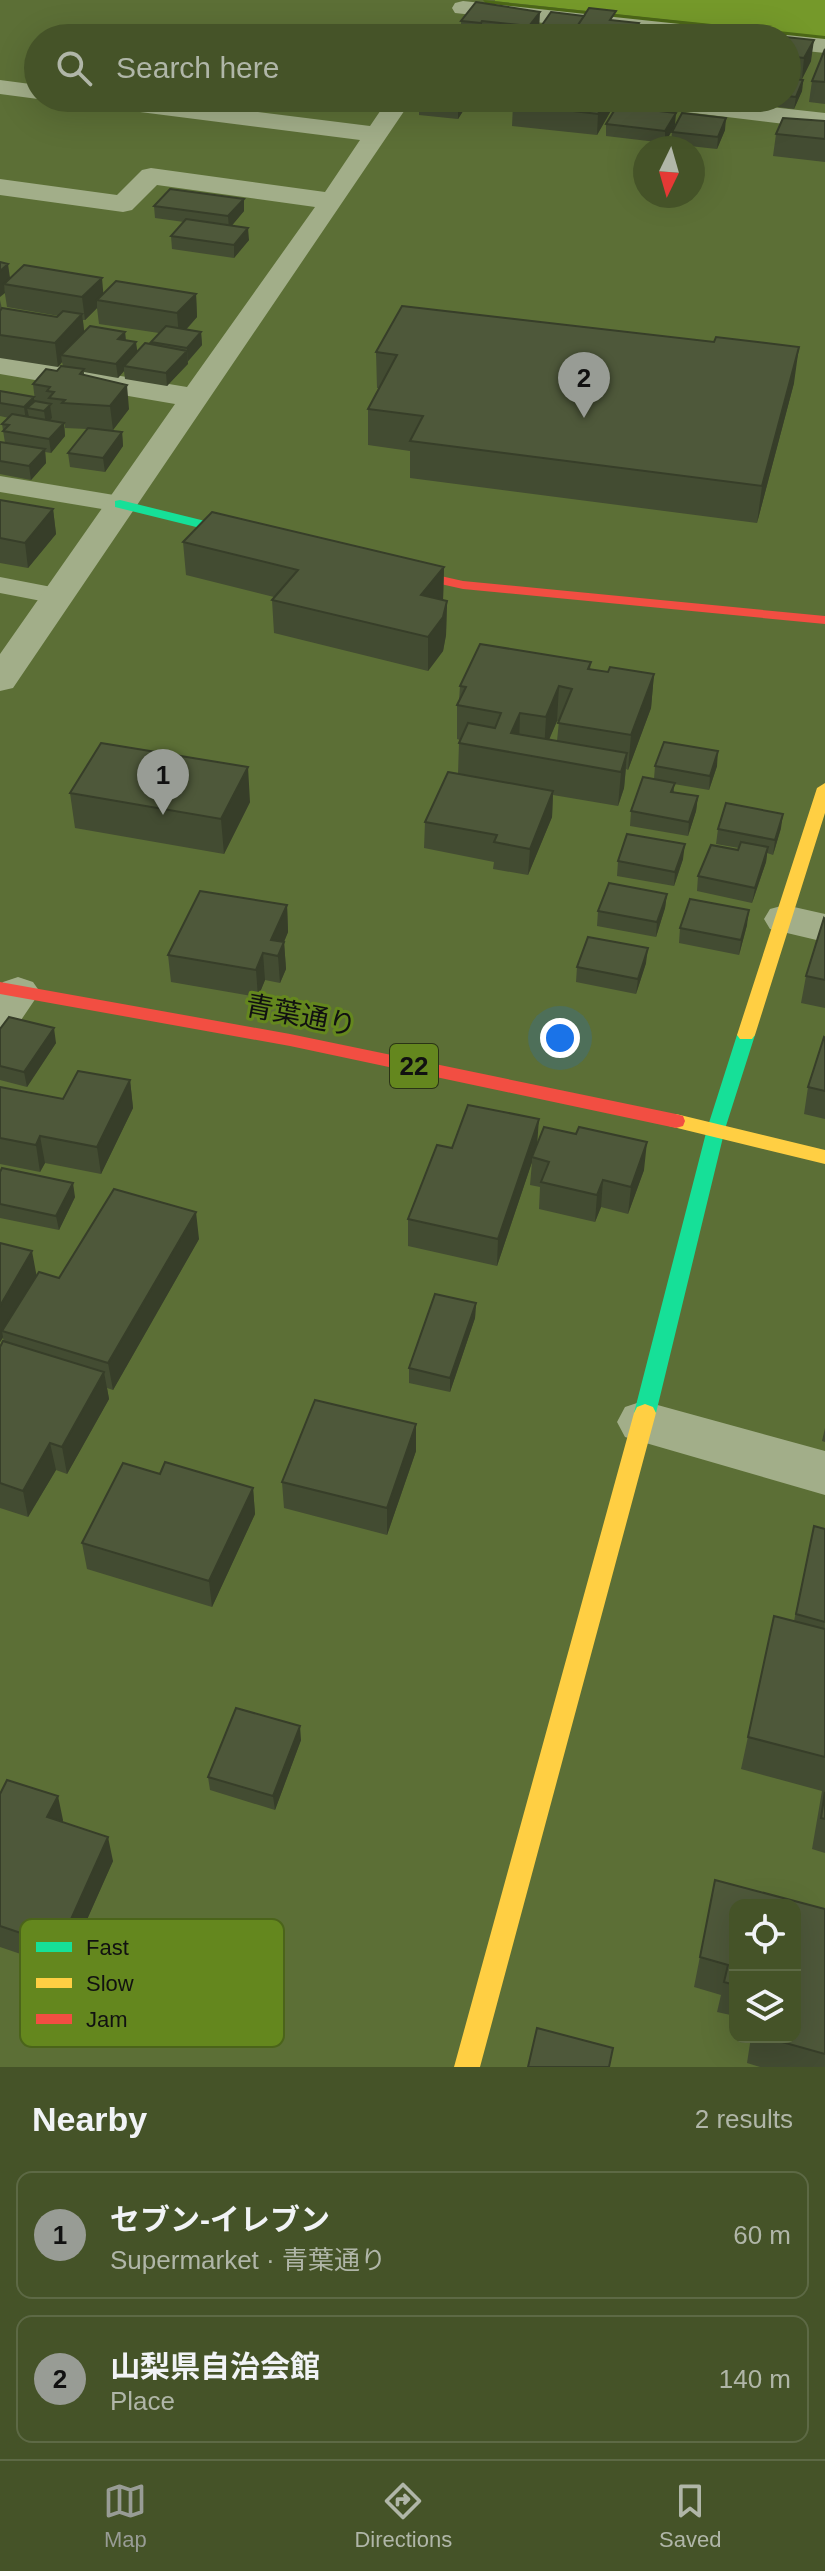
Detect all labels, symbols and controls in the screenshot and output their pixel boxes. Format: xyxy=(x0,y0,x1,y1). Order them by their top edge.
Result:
search box xyxy=(24,24,801,112)
icon: search xyxy=(52,46,96,90)
text: Search here xyxy=(116,51,279,84)
north arrow xyxy=(633,136,705,208)
pin: 2 xyxy=(558,352,610,418)
pin: 1 xyxy=(137,749,189,815)
street label: 青葉通り xyxy=(243,990,359,1041)
your location xyxy=(540,1018,580,1058)
road number: 22 xyxy=(390,1044,438,1088)
map controls xyxy=(729,1899,801,2043)
button: locate xyxy=(729,1899,801,1971)
legend xyxy=(20,1919,284,2047)
text: Fast xyxy=(86,1935,129,1960)
text: Slow xyxy=(86,1971,134,1996)
button: layers xyxy=(729,1971,801,2043)
text: Jam xyxy=(86,2007,128,2032)
text: Nearby xyxy=(32,2100,147,2138)
text: 2 results xyxy=(695,2104,793,2134)
text: セブン-イレブン xyxy=(110,2203,330,2236)
text: 1 xyxy=(53,2220,67,2250)
text: 60 m xyxy=(733,2220,791,2250)
text: Supermarket · 青葉通り xyxy=(110,2245,386,2275)
text: 山梨県自治会館 xyxy=(110,2350,320,2383)
text: 2 xyxy=(53,2364,67,2394)
text: 140 m xyxy=(719,2364,791,2394)
text: Place xyxy=(110,2386,175,2416)
tab: Map xyxy=(103,2479,147,2553)
tab: Directions xyxy=(354,2479,452,2553)
tab: Saved xyxy=(659,2479,722,2553)

